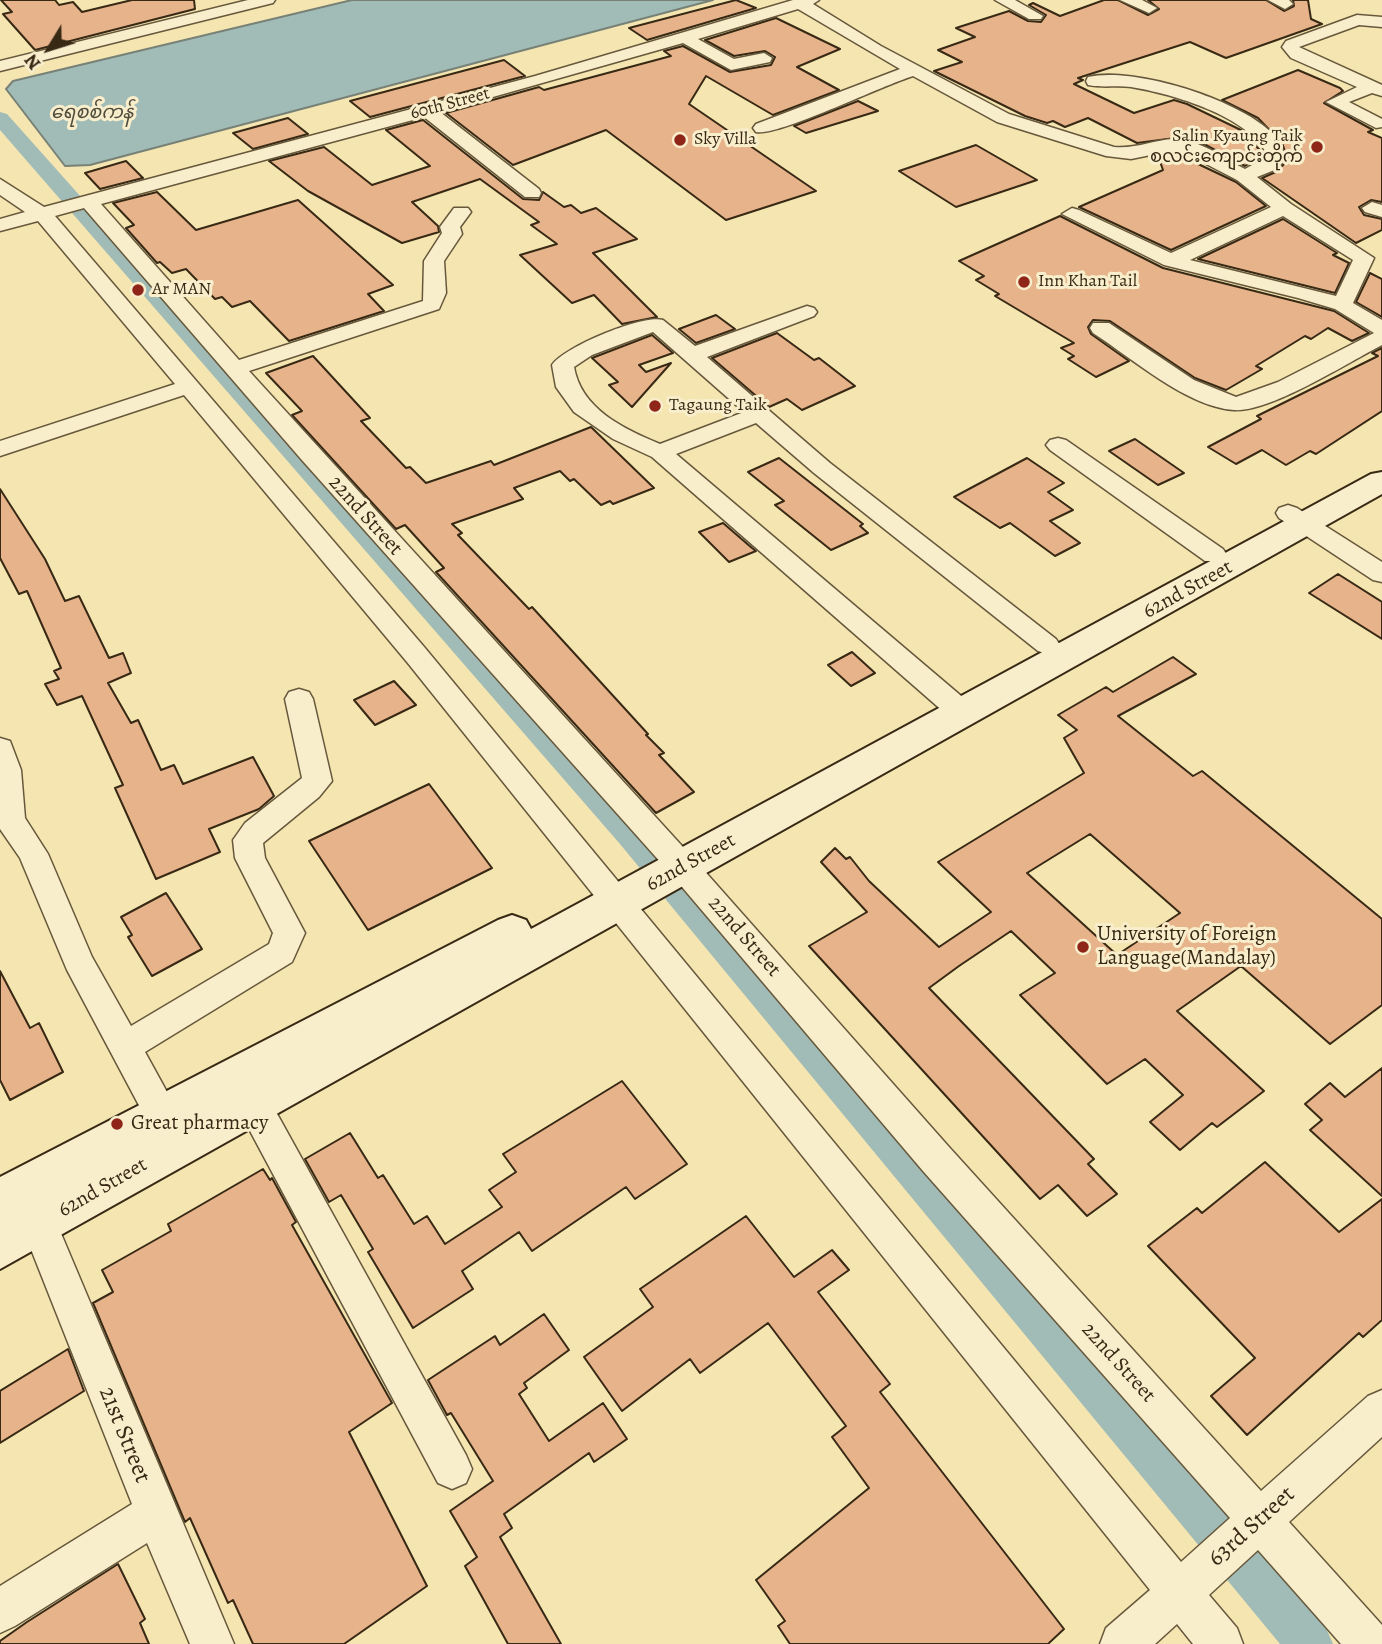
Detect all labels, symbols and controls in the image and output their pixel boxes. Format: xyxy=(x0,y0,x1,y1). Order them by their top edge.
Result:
north arrow xyxy=(14,14,84,84)
text: N xyxy=(18,48,47,75)
street label: 60th Street xyxy=(408,83,492,125)
water label: ရေစစ်ကန် xyxy=(51,102,133,124)
place label: Salin Kyaung Taik စလင်းကျောင်းတိုက် xyxy=(1150,126,1303,168)
place label: Sky Villa xyxy=(694,129,756,151)
marker: Sky Villa xyxy=(672,132,688,148)
marker: Salin Kyaung Taik စလင်းကျောင်းတိုက် xyxy=(1309,139,1325,155)
place label: Inn Khan Tail xyxy=(1038,271,1137,293)
marker: Inn Khan Tail xyxy=(1016,274,1032,290)
place label: Ar MAN xyxy=(152,279,211,301)
marker: Ar MAN xyxy=(130,282,146,298)
place label: Tagaung Taik xyxy=(669,395,767,417)
marker: Tagaung Taik xyxy=(647,398,663,414)
street label: 22nd Street xyxy=(323,471,407,561)
street label: 62nd Street xyxy=(1139,555,1237,625)
street label: 62nd Street xyxy=(642,828,740,898)
street label: 22nd Street xyxy=(702,892,786,982)
place label: University of Foreign Language(Mandalay) xyxy=(1097,922,1277,972)
marker: University of Foreign Language(Mandalay) xyxy=(1075,939,1091,955)
place label: Great pharmacy xyxy=(131,1111,268,1137)
marker: Great pharmacy xyxy=(109,1116,125,1132)
street label: 62nd Street xyxy=(54,1153,152,1223)
street label: 22nd Street xyxy=(1076,1318,1160,1408)
street label: 21st Street xyxy=(92,1383,156,1487)
street label: 63rd Street xyxy=(1203,1481,1301,1573)

